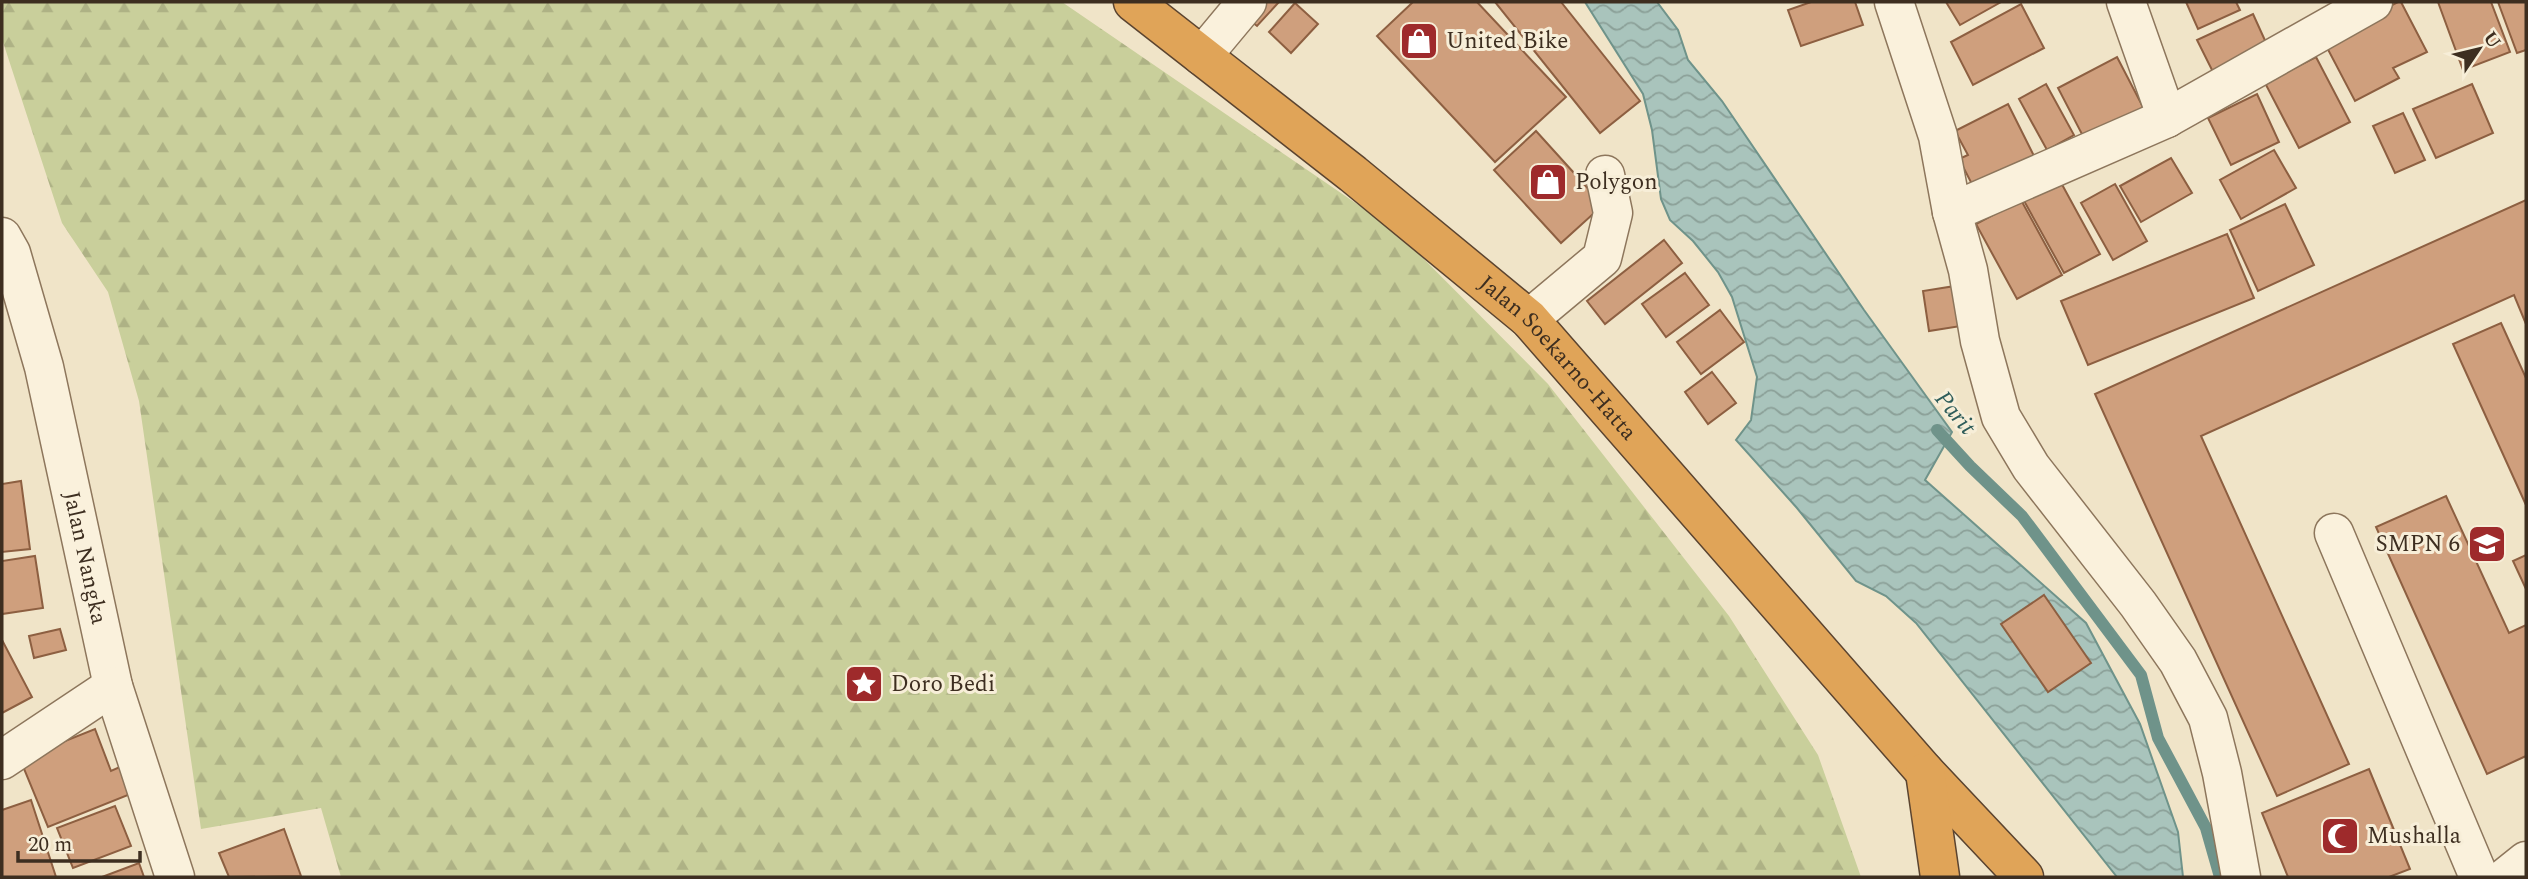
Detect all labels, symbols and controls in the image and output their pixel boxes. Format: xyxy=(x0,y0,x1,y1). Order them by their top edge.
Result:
north arrow xyxy=(2444,14,2514,84)
shop icon: United Bike xyxy=(1398,20,1440,62)
place label: United Bike xyxy=(1446,24,1568,59)
text: U xyxy=(2475,25,2508,55)
shop icon: Polygon xyxy=(1527,161,1569,203)
place label: Polygon xyxy=(1575,165,1658,200)
street label: Jalan Soekarno-Hatta xyxy=(1471,267,1645,448)
water label: Parit xyxy=(1926,383,1985,444)
street label: Jalan Nangka xyxy=(54,488,117,627)
school or university icon: SMPN 6 xyxy=(2466,523,2508,565)
place label: SMPN 6 xyxy=(2375,527,2460,562)
place icon: Doro Bedi xyxy=(843,663,885,705)
place label: Doro Bedi xyxy=(891,667,995,702)
mosque icon: Mushalla xyxy=(2319,815,2361,857)
place label: Mushalla xyxy=(2367,819,2461,854)
scale bar xyxy=(18,820,140,864)
text: 20 m xyxy=(28,829,72,861)

